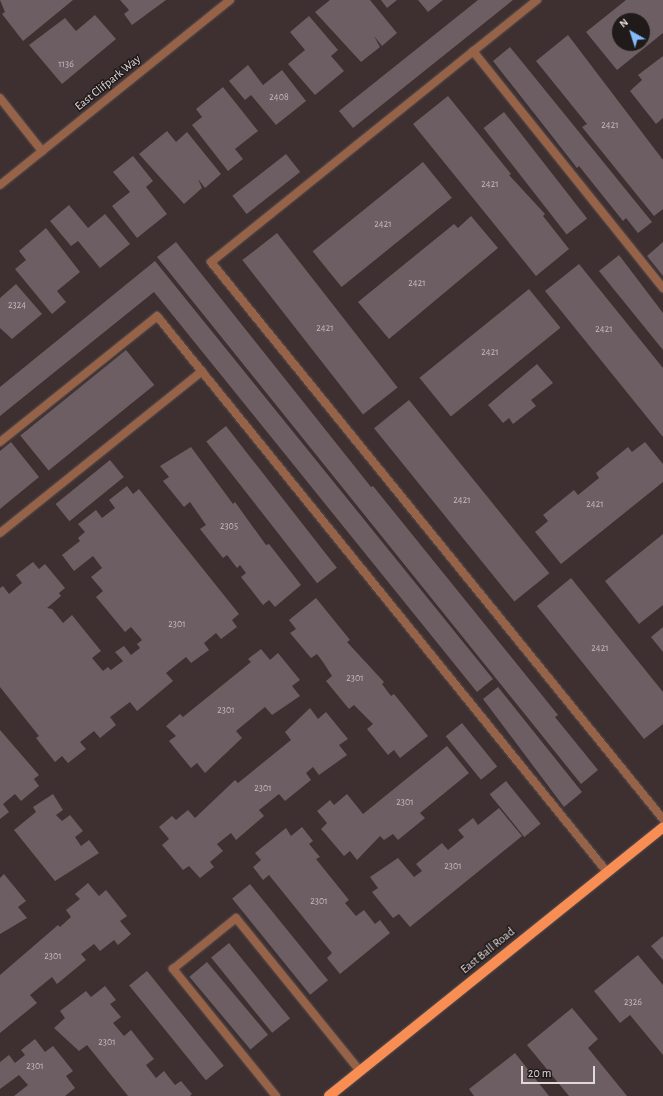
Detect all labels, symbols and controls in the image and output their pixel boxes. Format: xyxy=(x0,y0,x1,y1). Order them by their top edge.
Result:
north arrow xyxy=(611,12,651,52)
text: N xyxy=(617,16,630,30)
street label: East Clifpark Way xyxy=(72,52,144,114)
house number: 1136 xyxy=(58,59,74,71)
house number: 2408 xyxy=(269,92,289,104)
house number: 2421 xyxy=(601,120,619,132)
house number: 2421 xyxy=(481,179,499,191)
house number: 2421 xyxy=(374,219,392,231)
house number: 2421 xyxy=(408,278,426,290)
house number: 2324 xyxy=(8,300,26,312)
house number: 2421 xyxy=(316,323,334,335)
house number: 2421 xyxy=(595,324,613,336)
house number: 2421 xyxy=(481,347,499,359)
house number: 2421 xyxy=(453,495,471,507)
house number: 2421 xyxy=(586,499,604,511)
house number: 2305 xyxy=(220,521,238,533)
house number: 2301 xyxy=(168,619,186,631)
house number: 2421 xyxy=(591,643,609,655)
house number: 2301 xyxy=(346,673,364,685)
house number: 2301 xyxy=(217,705,235,717)
house number: 2301 xyxy=(254,783,272,795)
house number: 2301 xyxy=(396,797,414,809)
house number: 2301 xyxy=(444,861,462,873)
house number: 2301 xyxy=(310,896,328,908)
street label: East Ball Road xyxy=(458,925,518,977)
house number: 2301 xyxy=(44,951,62,963)
house number: 2326 xyxy=(624,997,642,1009)
house number: 2301 xyxy=(98,1037,116,1049)
scale bar xyxy=(523,1058,597,1084)
house number: 2301 xyxy=(26,1061,44,1073)
text: 20 m xyxy=(528,1067,551,1079)

